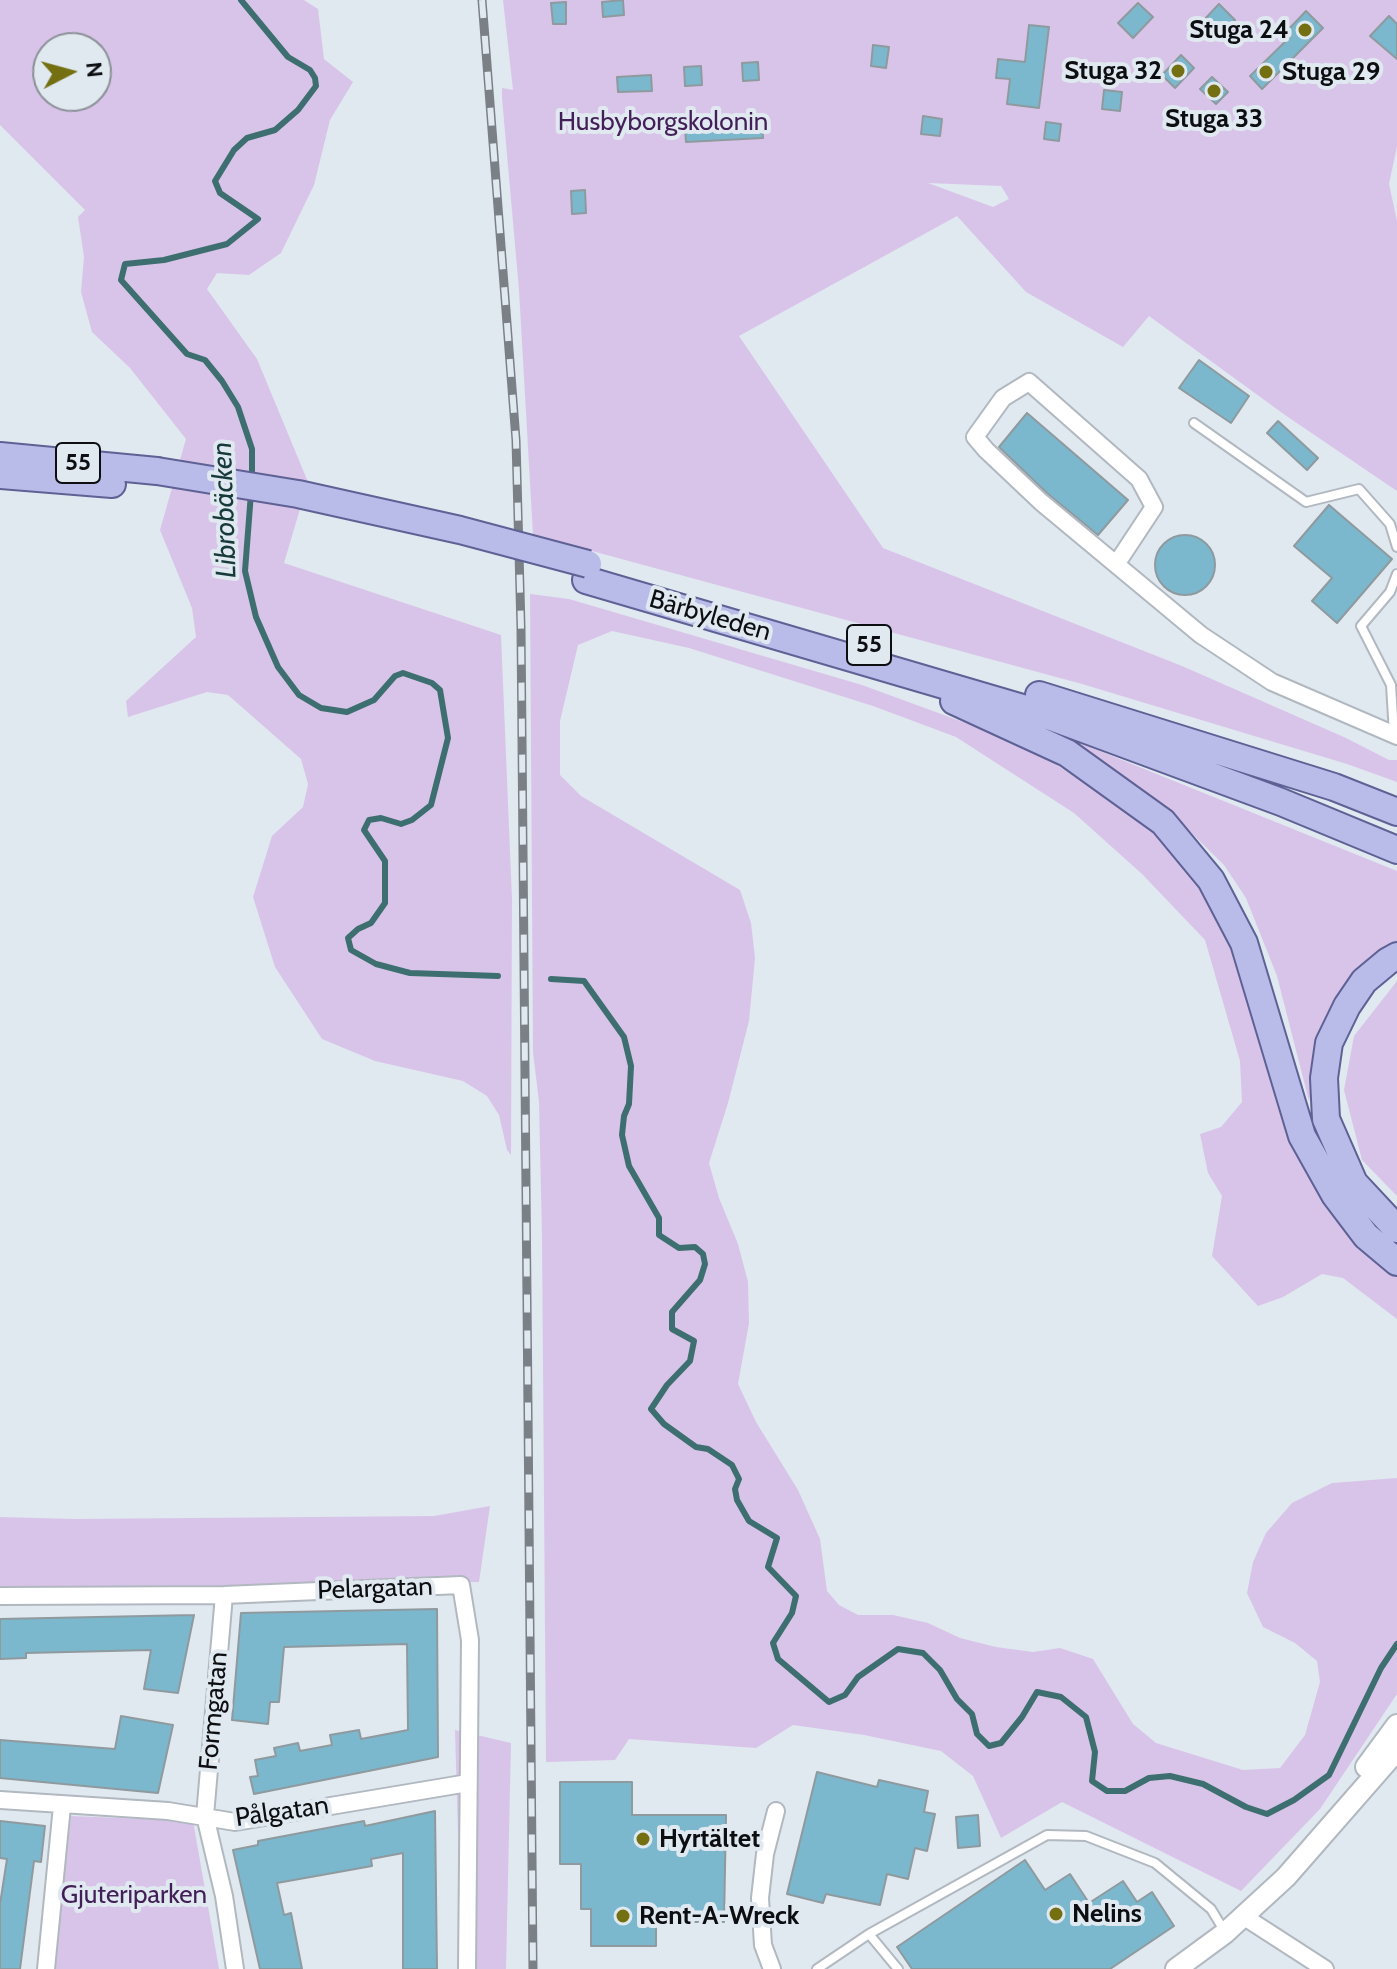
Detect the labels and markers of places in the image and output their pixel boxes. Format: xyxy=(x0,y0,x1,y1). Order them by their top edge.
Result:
place label: Stuga 24 xyxy=(1189,14,1289,46)
marker: Stuga 24 xyxy=(1296,21,1314,39)
place label: Stuga 32 xyxy=(1064,55,1162,87)
place label: Stuga 29 xyxy=(1282,56,1380,88)
marker: Stuga 32 xyxy=(1169,62,1187,80)
marker: Stuga 29 xyxy=(1257,63,1275,81)
marker: Stuga 33 xyxy=(1205,82,1223,100)
place label: Stuga 33 xyxy=(1165,103,1263,135)
place label: Hyrtältet xyxy=(659,1823,760,1855)
marker: Hyrtältet xyxy=(634,1830,652,1848)
place label: Nelins xyxy=(1072,1898,1142,1930)
place label: Rent-A-Wreck xyxy=(639,1900,799,1932)
marker: Nelins xyxy=(1047,1905,1065,1923)
marker: Rent-A-Wreck xyxy=(614,1907,632,1925)

